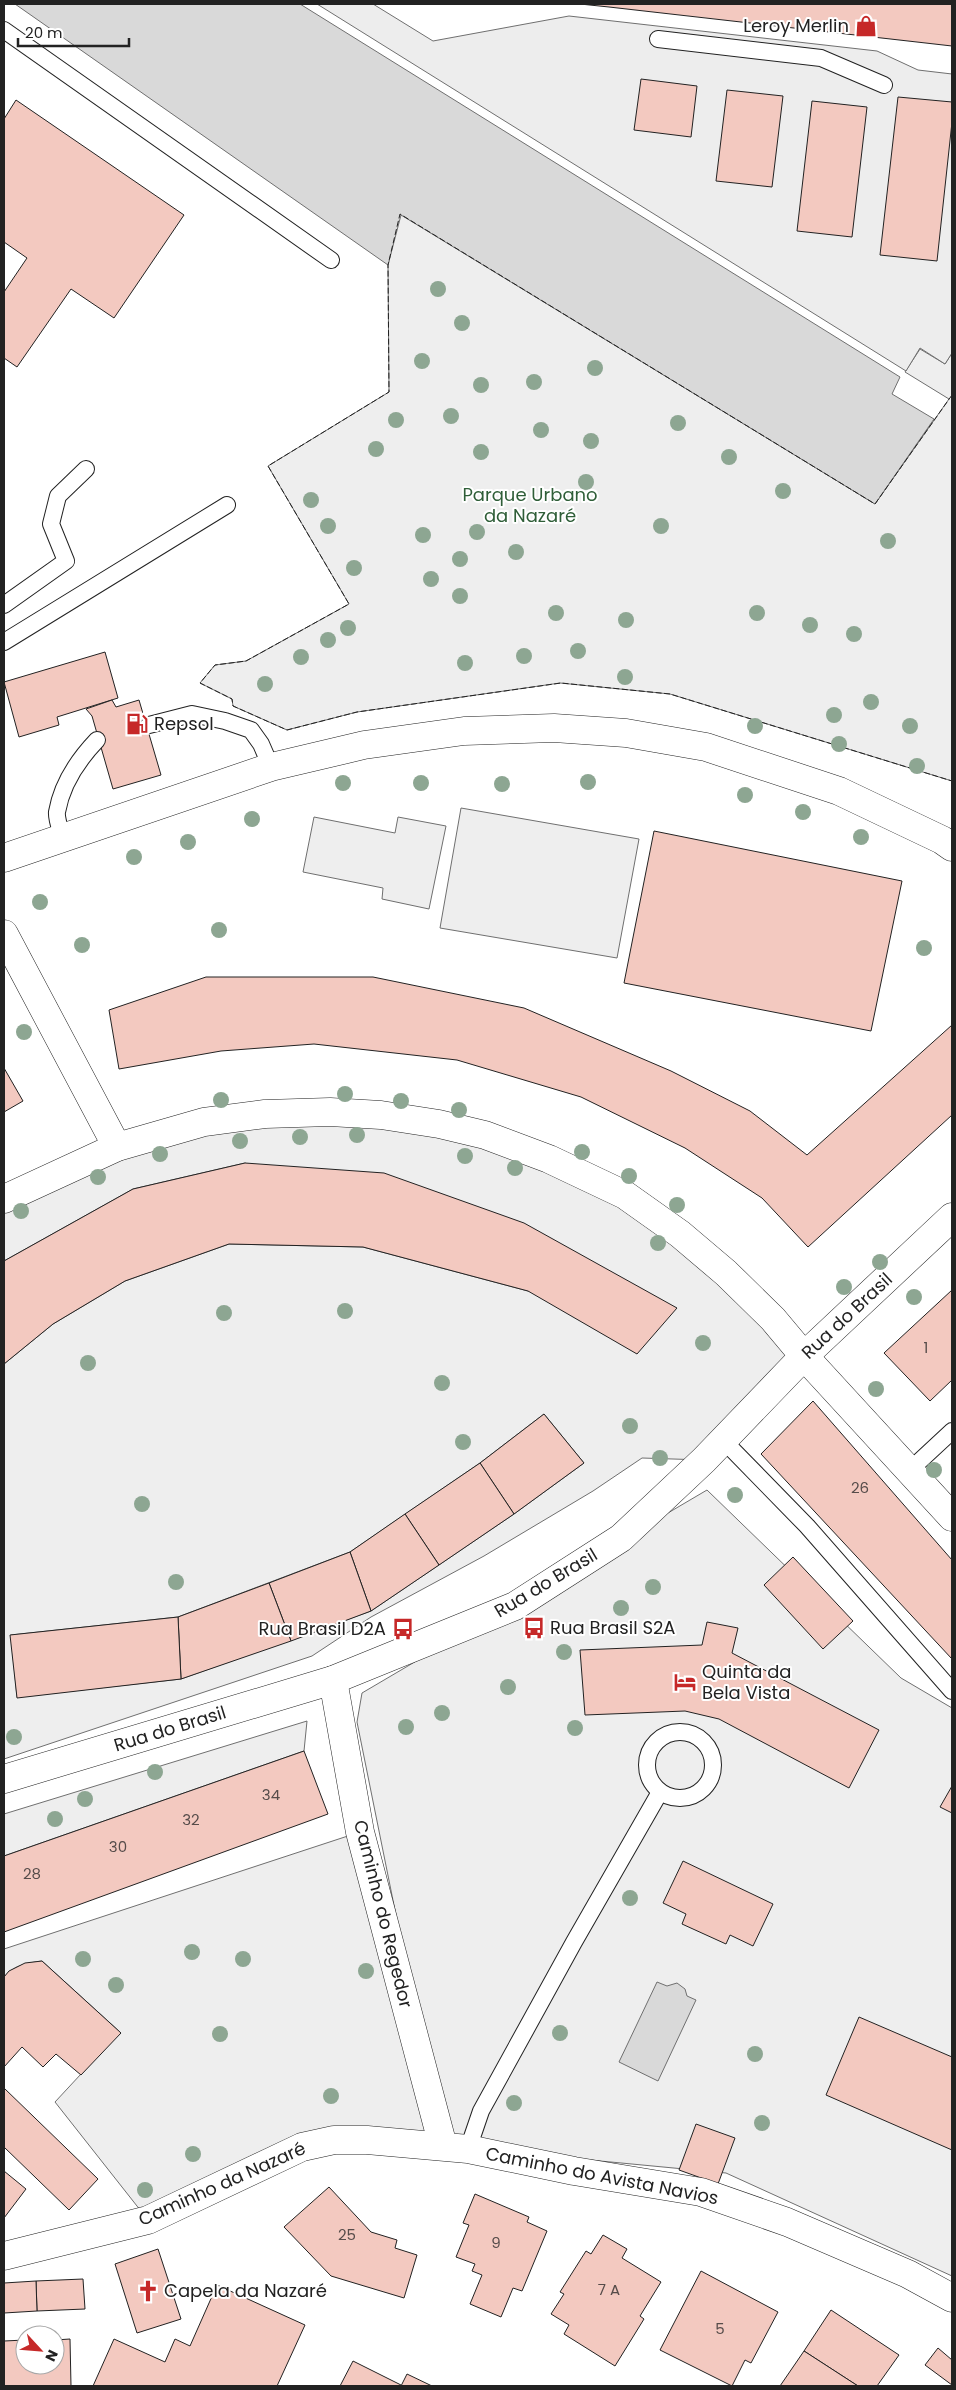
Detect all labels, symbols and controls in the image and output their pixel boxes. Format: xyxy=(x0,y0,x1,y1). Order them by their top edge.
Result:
place label: Leroy Merlin xyxy=(743,13,849,38)
shop icon: Leroy Merlin xyxy=(853,13,879,39)
scale bar xyxy=(18,15,129,47)
text: 20 m xyxy=(25,22,63,43)
park label: Parque Urbano da Nazaré xyxy=(462,482,598,528)
fuel station icon: Repsol xyxy=(124,711,150,737)
place label: Repsol xyxy=(154,711,214,736)
street label: Rua do Brasil xyxy=(796,1267,898,1364)
house number: 1 xyxy=(924,1337,928,1358)
house number: 26 xyxy=(851,1477,869,1498)
street label: Rua do Brasil xyxy=(490,1542,602,1623)
bus stop icon: Rua Brasil S2A xyxy=(521,1615,547,1641)
place label: Rua Brasil S2A xyxy=(550,1615,675,1640)
place label: Rua Brasil D2A xyxy=(258,1616,386,1641)
bus stop icon: Rua Brasil D2A xyxy=(390,1616,416,1642)
place label: Quinta da Bela Vista xyxy=(702,1659,792,1705)
hotel icon: Quinta da Bela Vista xyxy=(672,1669,698,1695)
street label: Rua do Brasil xyxy=(111,1700,229,1757)
house number: 34 xyxy=(262,1784,280,1805)
house number: 32 xyxy=(182,1809,200,1830)
street label: Caminho do Regedor xyxy=(348,1817,419,2011)
house number: 30 xyxy=(109,1836,127,1857)
house number: 28 xyxy=(23,1863,41,1884)
street label: Caminho da Nazaré xyxy=(134,2135,309,2232)
street label: Caminho do Avista Navios xyxy=(484,2141,721,2210)
house number: 25 xyxy=(338,2224,356,2245)
house number: 9 xyxy=(491,2232,501,2253)
church icon: Capela da Nazaré xyxy=(135,2278,161,2304)
place label: Capela da Nazaré xyxy=(164,2278,327,2303)
house number: 7 A xyxy=(598,2279,620,2300)
house number: 5 xyxy=(715,2318,725,2339)
north arrow xyxy=(15,2325,65,2375)
text: N xyxy=(40,2347,63,2365)

